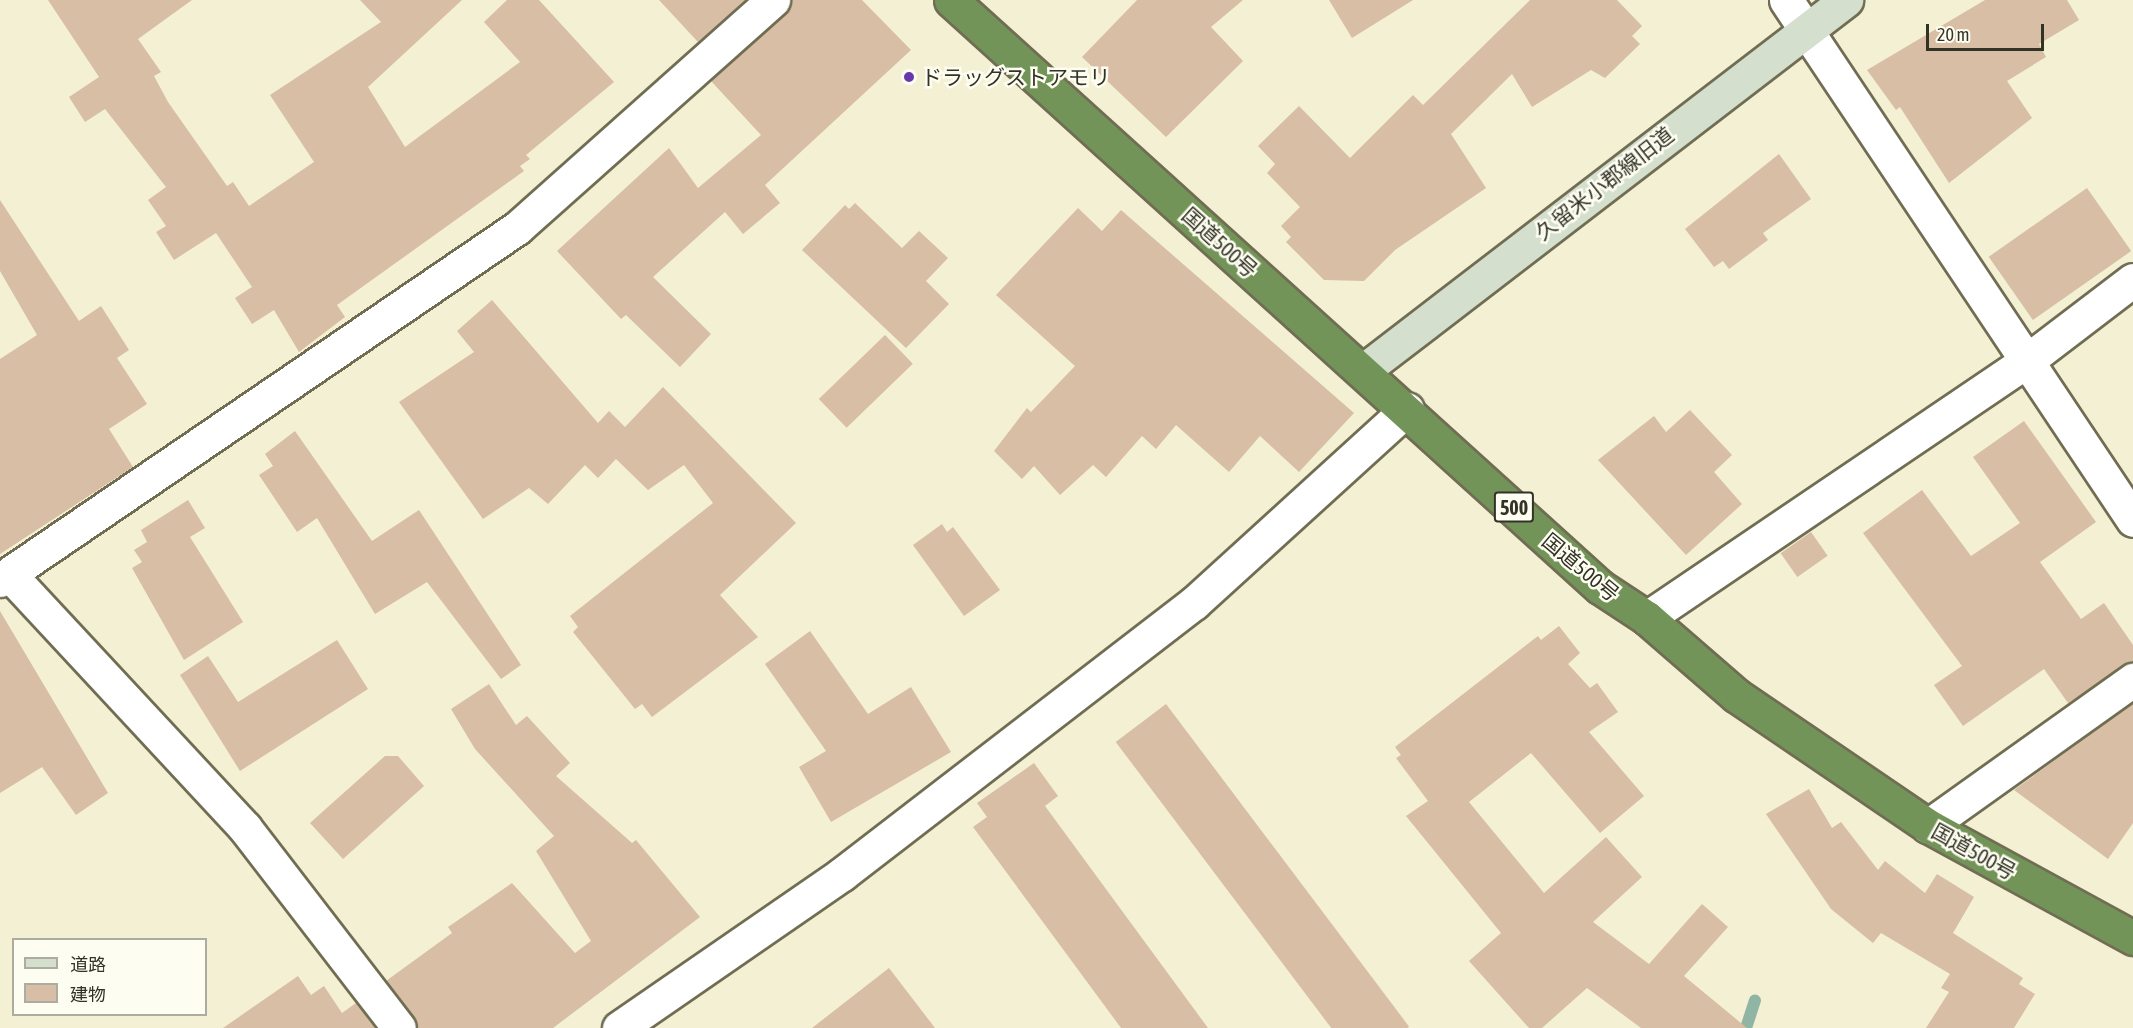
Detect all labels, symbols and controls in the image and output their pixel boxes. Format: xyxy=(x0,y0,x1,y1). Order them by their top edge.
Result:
scale bar xyxy=(1929,12,2048,50)
text: 20 m xyxy=(1937,24,1969,45)
place label: ドラッグストアモリ xyxy=(921,64,1110,90)
marker: ドラッグストアモリ xyxy=(902,70,916,84)
street label: 久留米小郡線旧道 xyxy=(1530,121,1678,245)
street label: 国道500号 xyxy=(1177,202,1263,282)
road number: 500 xyxy=(1493,490,1535,524)
street label: 国道500号 xyxy=(1537,528,1625,606)
street label: 国道500号 xyxy=(1927,818,2021,884)
legend xyxy=(12,938,207,1016)
text: 道路 xyxy=(70,954,106,975)
text: 建物 xyxy=(70,984,106,1005)

